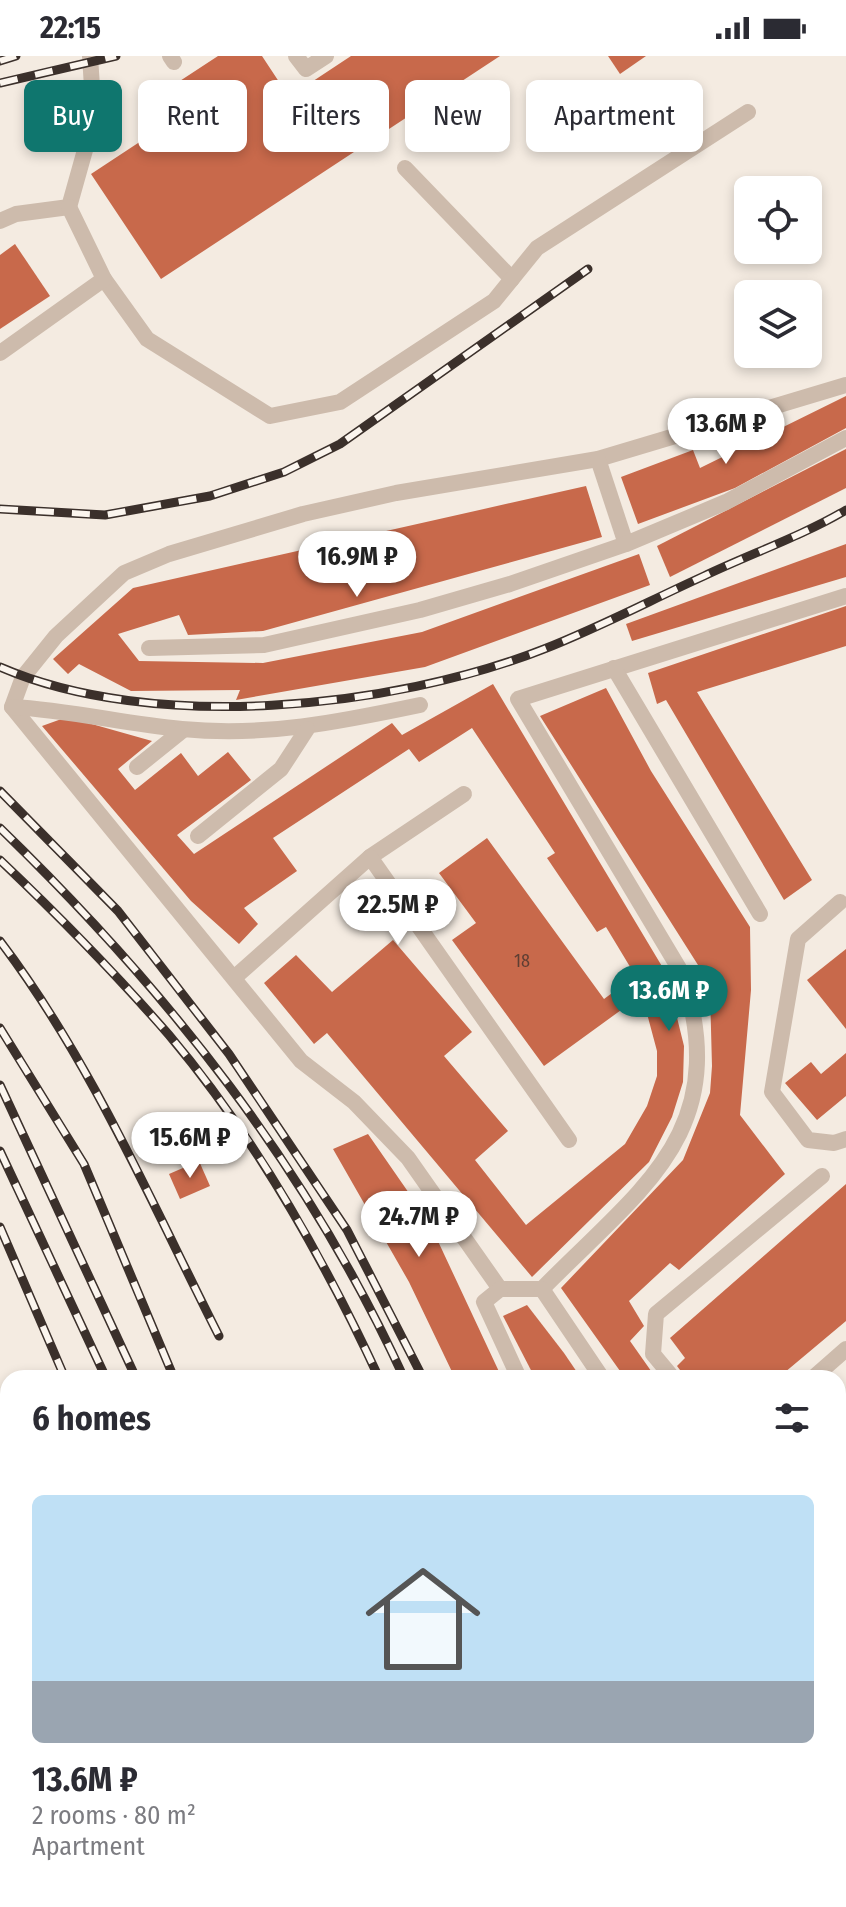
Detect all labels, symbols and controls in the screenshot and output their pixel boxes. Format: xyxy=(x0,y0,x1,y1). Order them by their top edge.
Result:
text: 22:15 xyxy=(40,10,101,46)
chip: Buy xyxy=(24,80,122,152)
chip: Rent xyxy=(138,80,247,152)
chip: Filters xyxy=(263,80,389,152)
chip: New xyxy=(405,80,510,152)
chip: Apartment xyxy=(526,80,703,152)
map controls xyxy=(734,176,822,368)
button: locate xyxy=(734,176,822,264)
button: layers xyxy=(734,280,822,368)
pin: 13.6M ₽ xyxy=(652,398,800,466)
text: 13.6M ₽ xyxy=(686,408,766,439)
pin: 16.9M ₽ xyxy=(283,531,431,599)
text: 16.9M ₽ xyxy=(316,541,398,572)
pin: 22.5M ₽ xyxy=(324,879,472,947)
text: 22.5M ₽ xyxy=(357,889,439,920)
house number: 18 xyxy=(514,950,530,972)
pin: 13.6M ₽ xyxy=(595,965,743,1033)
text: 13.6M ₽ xyxy=(629,975,709,1006)
pin: 15.6M ₽ xyxy=(116,1112,264,1180)
text: 15.6M ₽ xyxy=(149,1122,231,1153)
pin: 24.7M ₽ xyxy=(345,1191,493,1259)
text: 24.7M ₽ xyxy=(379,1201,459,1232)
icon: filters xyxy=(770,1396,814,1440)
text: 6 homes xyxy=(32,1398,151,1439)
icon: home xyxy=(351,1547,495,1691)
text: 13.6M ₽ xyxy=(32,1759,138,1800)
text: 2 rooms · 80 m² xyxy=(32,1800,196,1831)
text: Apartment xyxy=(32,1831,145,1862)

